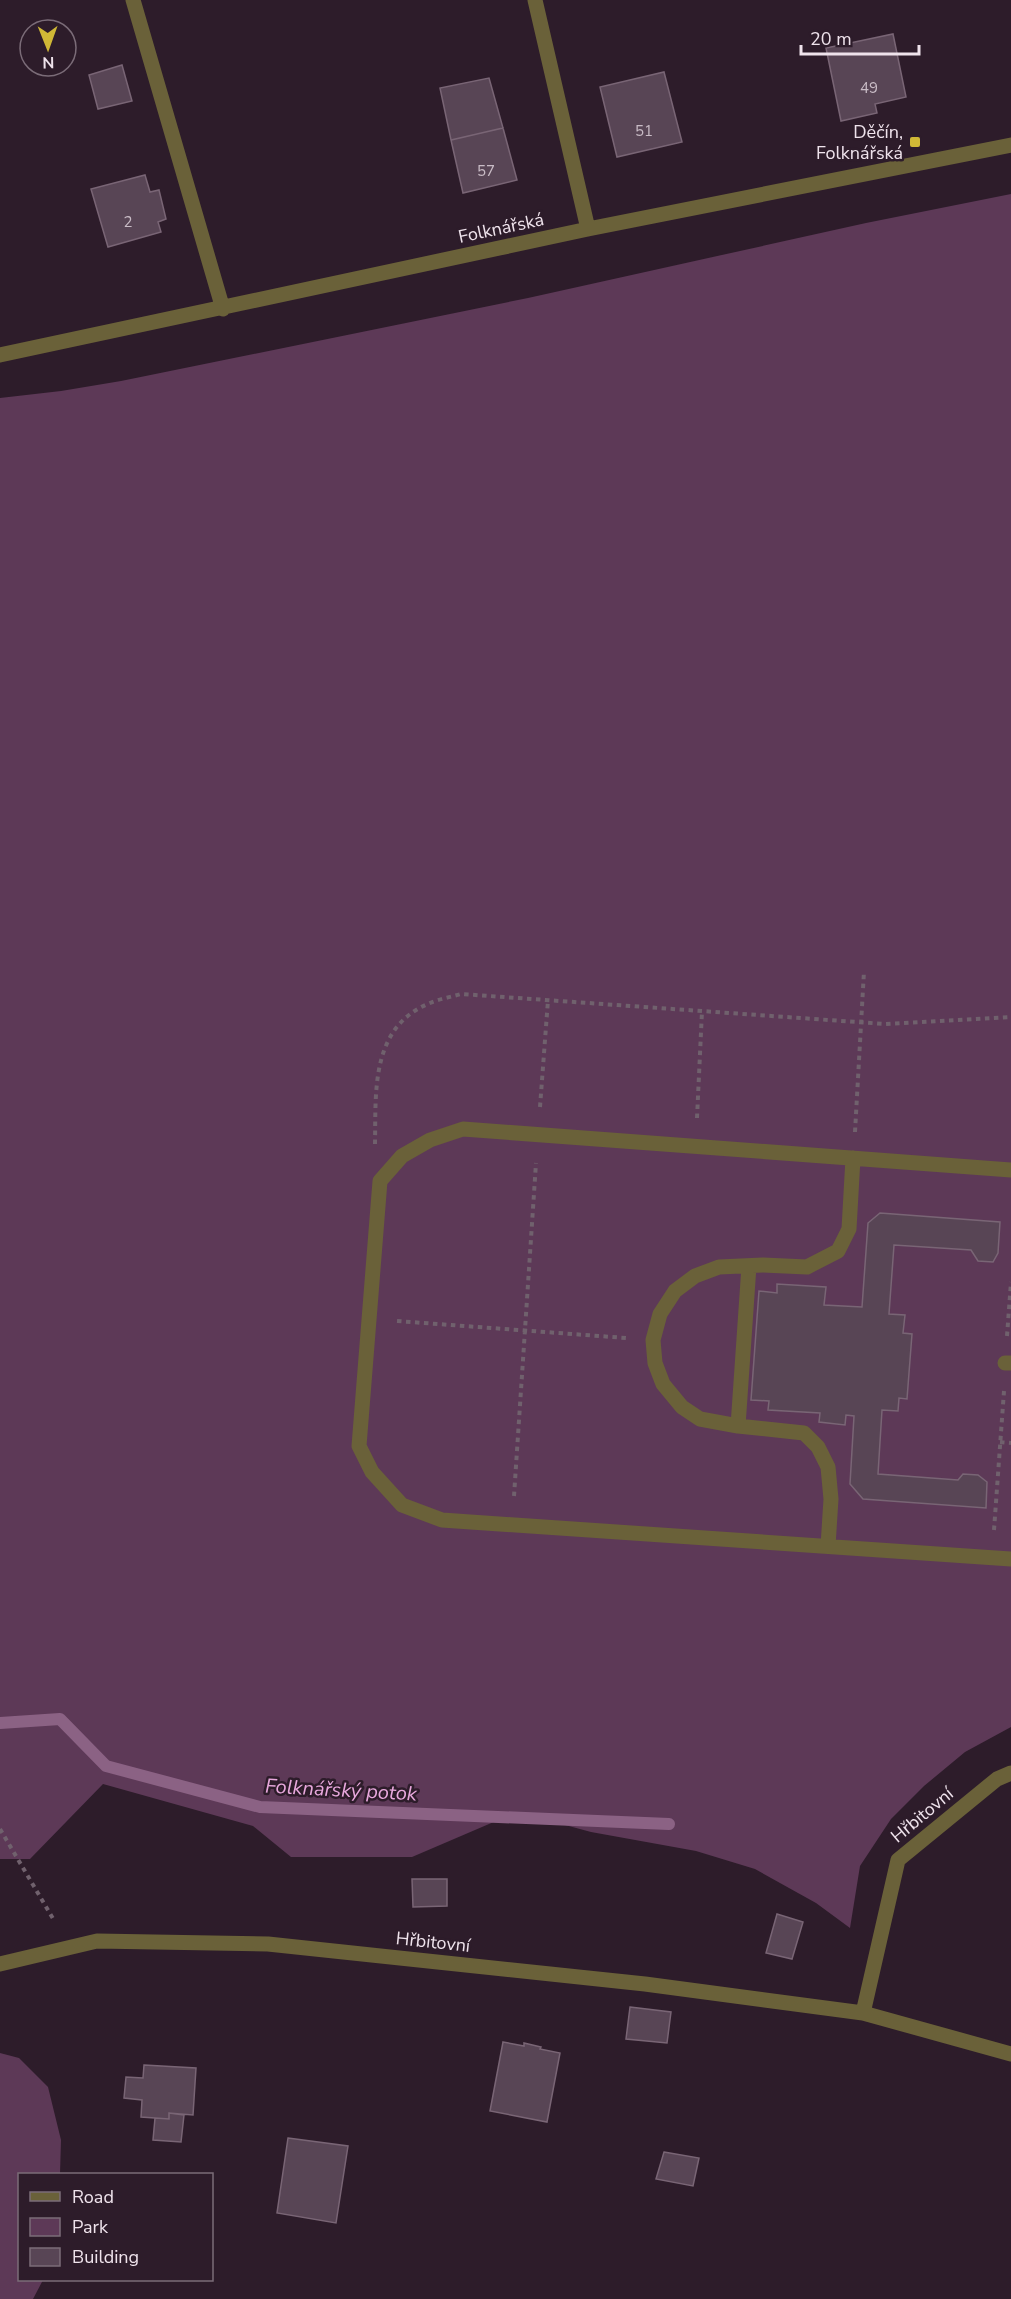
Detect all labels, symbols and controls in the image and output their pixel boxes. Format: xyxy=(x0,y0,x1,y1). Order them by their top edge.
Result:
north arrow xyxy=(18,18,78,78)
scale bar xyxy=(801,18,920,56)
text: 20 m xyxy=(810,27,852,51)
text: N xyxy=(42,51,54,73)
house number: 49 xyxy=(860,78,878,98)
place label: Děčín, Folknářská xyxy=(816,120,903,165)
house number: 51 xyxy=(635,121,653,141)
marker: Děčín, Folknářská xyxy=(908,135,922,149)
house number: 57 xyxy=(477,161,495,181)
street label: Folknářská xyxy=(456,207,546,249)
house number: 2 xyxy=(123,212,133,232)
water label: Folknářský potok xyxy=(264,1773,419,1808)
street label: Hřbitovní xyxy=(886,1781,959,1848)
street label: Hřbitovní xyxy=(395,1926,472,1958)
legend xyxy=(18,2173,213,2281)
text: Road xyxy=(72,2185,114,2209)
text: Park xyxy=(72,2215,109,2239)
text: Building xyxy=(72,2245,139,2269)

